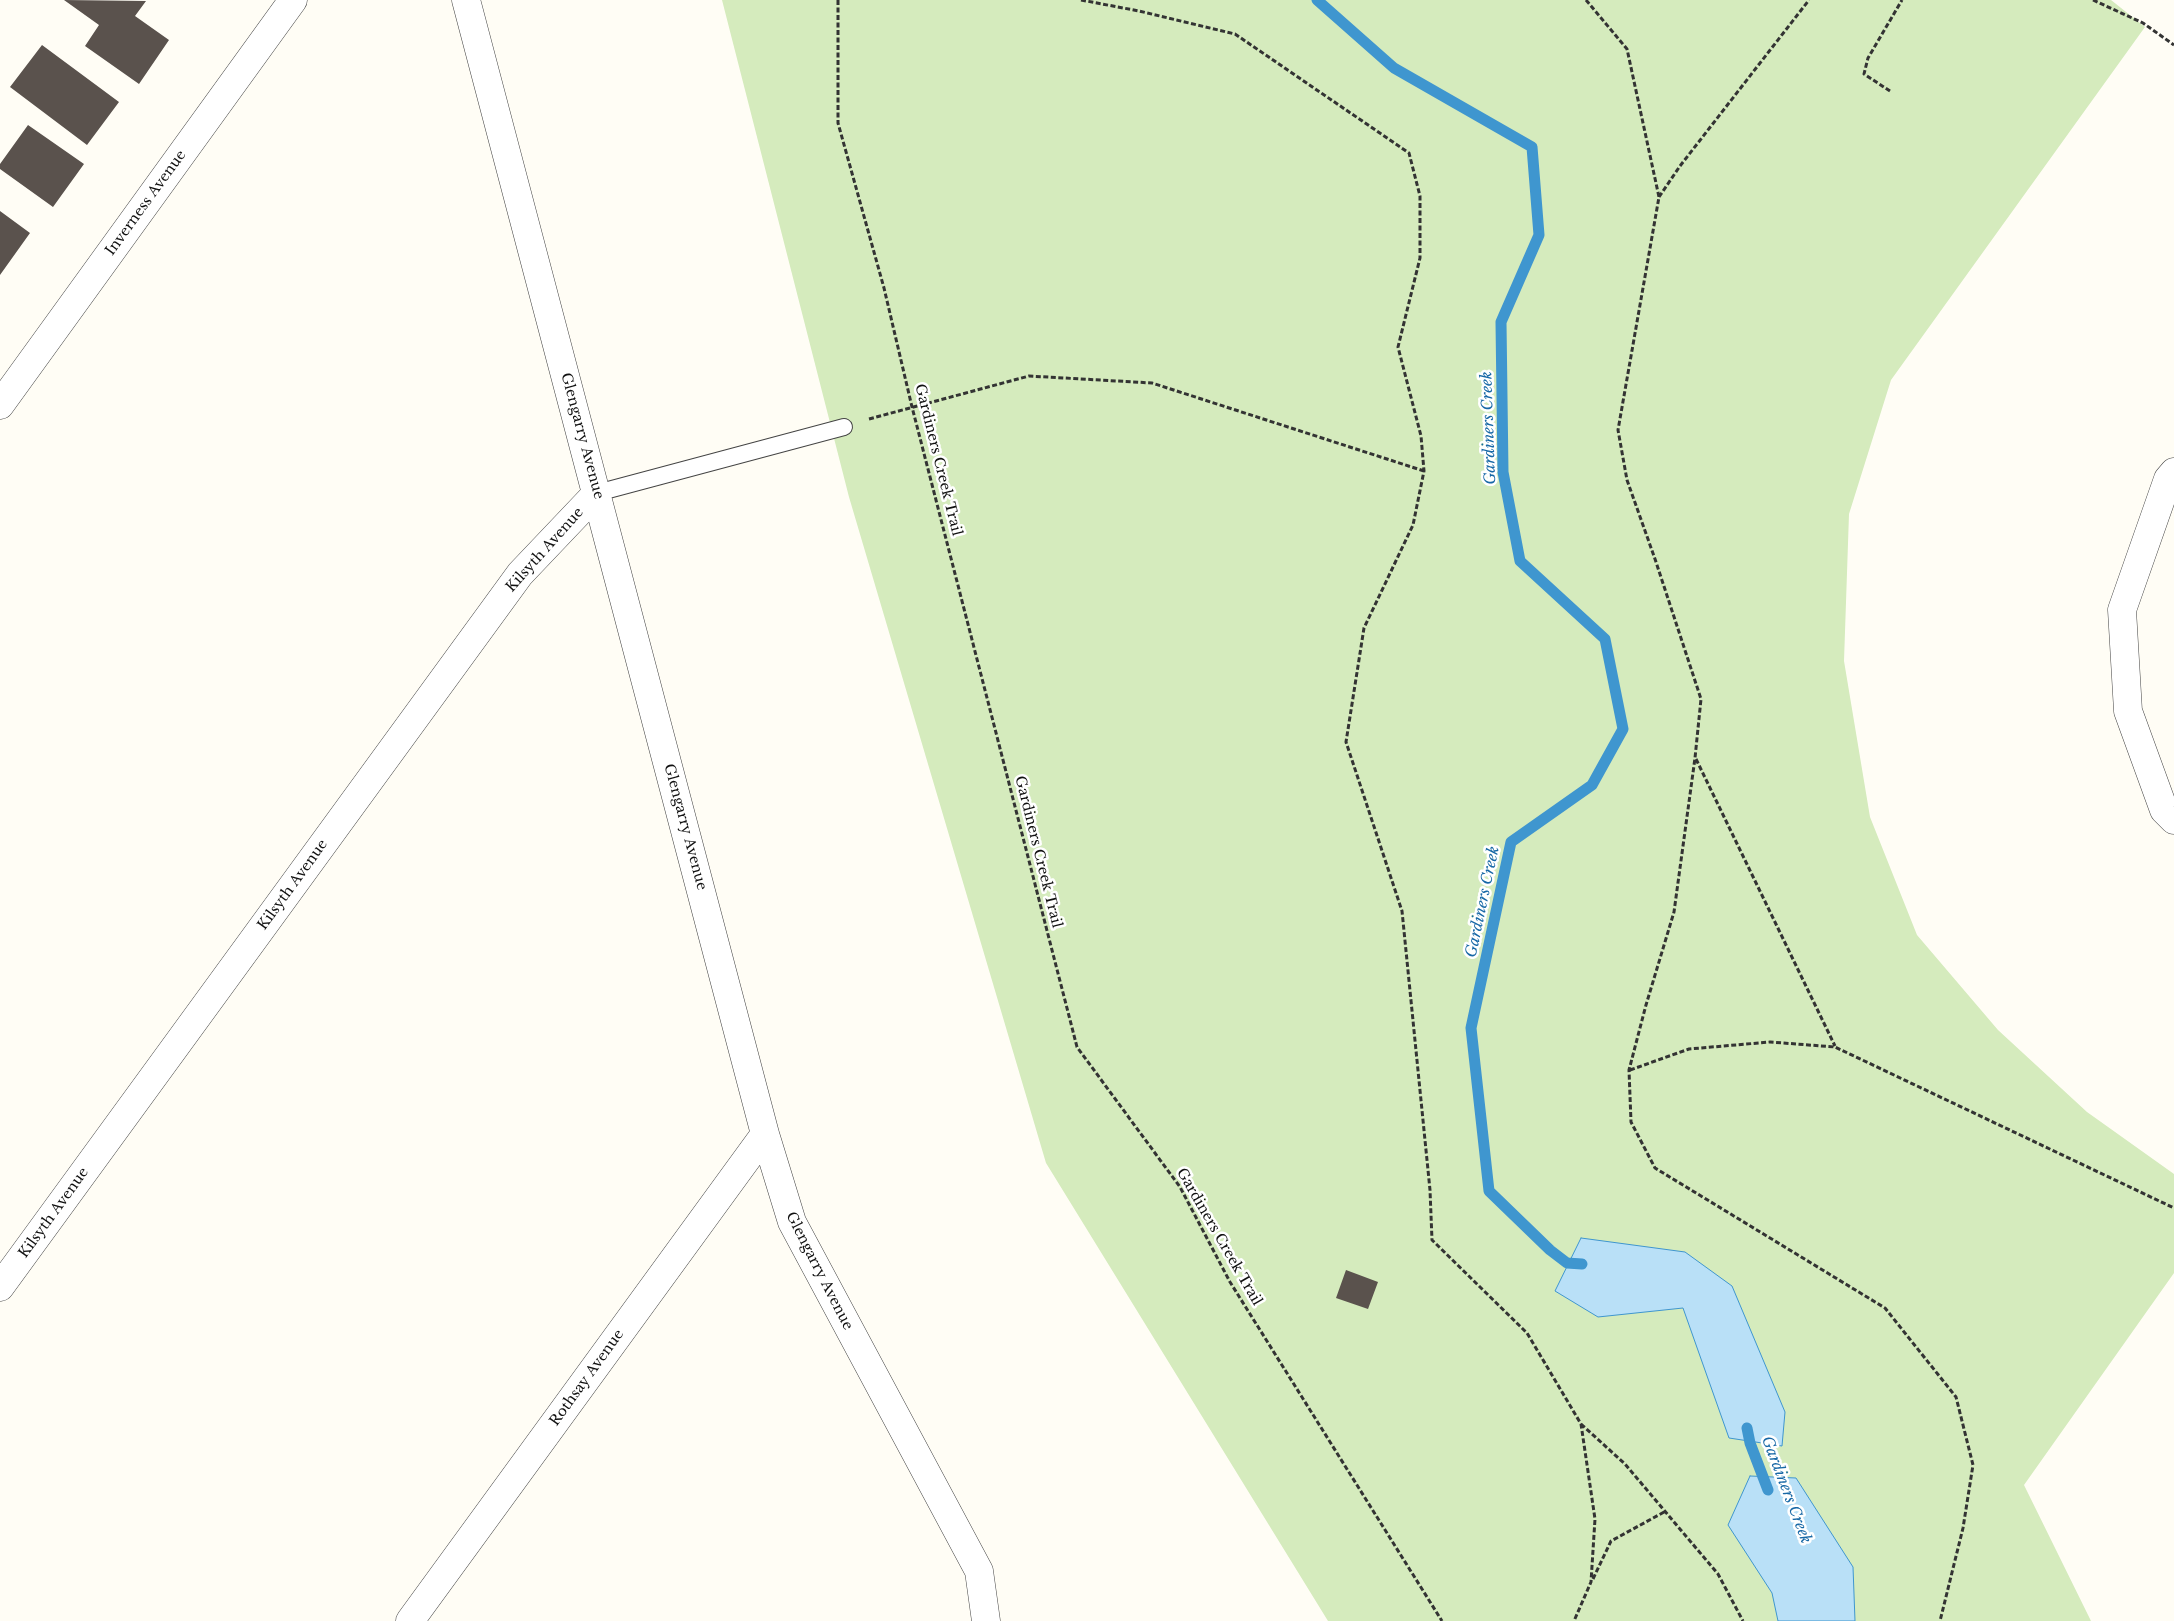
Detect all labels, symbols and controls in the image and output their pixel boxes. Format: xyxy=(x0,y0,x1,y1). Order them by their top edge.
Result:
street label: Inverness Avenue xyxy=(102,147,190,259)
street label: Glengarry Avenue xyxy=(557,371,607,501)
water label: Gardiners Creek xyxy=(1478,371,1500,485)
street label: Gardiners Creek Trail xyxy=(911,382,965,538)
street label: Kilsyth Avenue xyxy=(503,504,587,596)
street label: Glengarry Avenue xyxy=(660,762,710,892)
street label: Gardiners Creek Trail xyxy=(1011,774,1065,930)
street label: Kilsyth Avenue xyxy=(255,837,331,933)
water label: Gardiners Creek xyxy=(1462,845,1504,959)
street label: Kilsyth Avenue xyxy=(16,1165,92,1261)
street label: Gardiners Creek Trail xyxy=(1173,1165,1265,1309)
street label: Glengarry Avenue xyxy=(782,1209,856,1333)
street label: Rothsay Avenue xyxy=(546,1327,628,1429)
water label: Gardiners Creek xyxy=(1757,1434,1815,1546)

